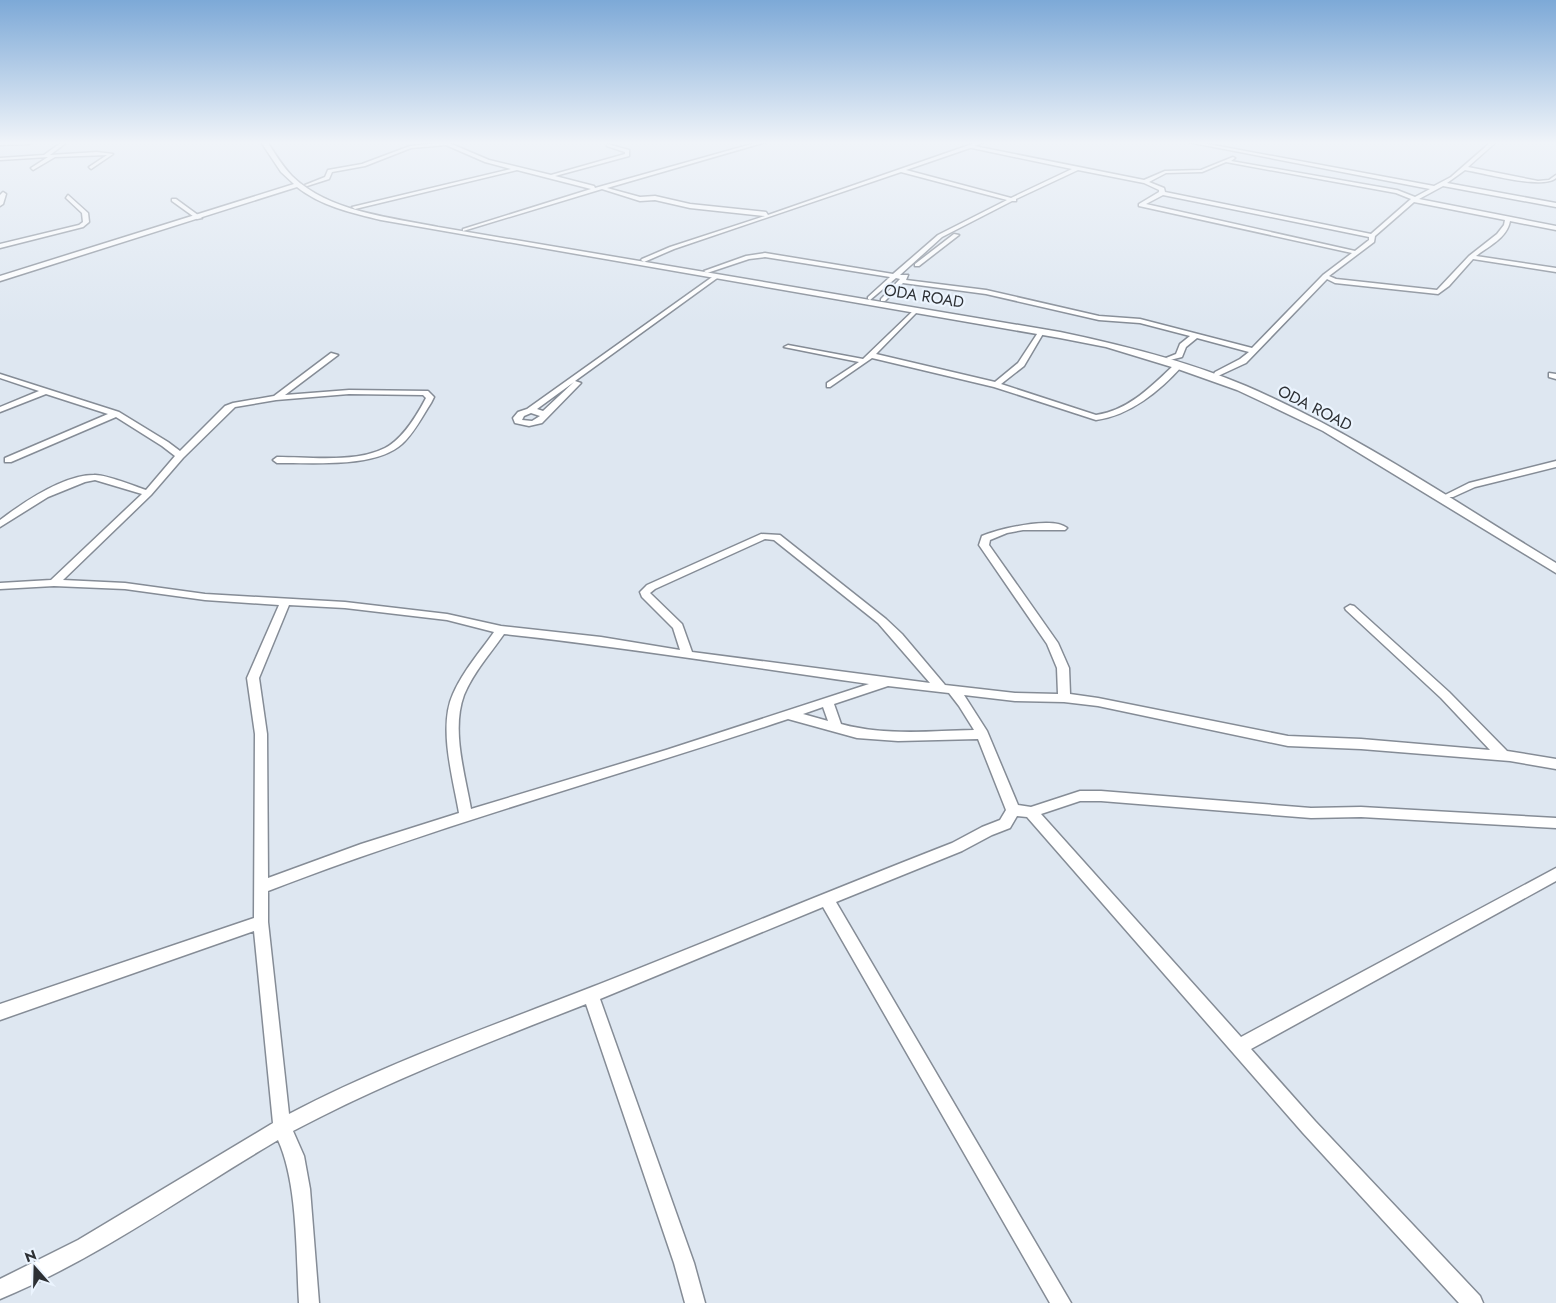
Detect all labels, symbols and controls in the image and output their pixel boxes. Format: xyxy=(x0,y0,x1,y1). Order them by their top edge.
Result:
street label: ODA ROAD xyxy=(882,278,966,314)
street label: ODA ROAD xyxy=(1274,379,1356,437)
north arrow xyxy=(10,1243,60,1293)
text: N xyxy=(22,1244,39,1267)

